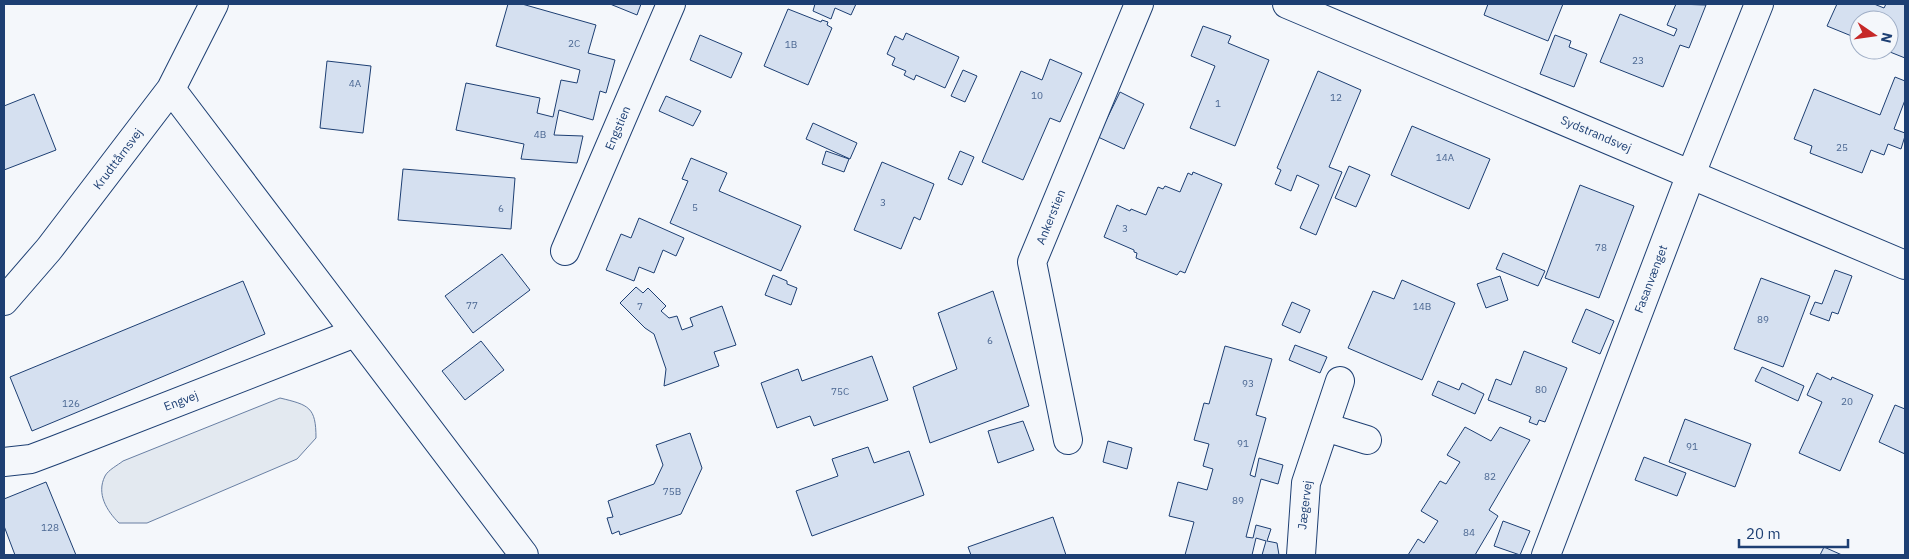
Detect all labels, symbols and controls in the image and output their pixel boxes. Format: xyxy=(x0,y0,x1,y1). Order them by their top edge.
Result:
north arrow xyxy=(1849,10,1899,60)
text: N xyxy=(1877,31,1897,45)
house number: 2C xyxy=(568,37,580,50)
house number: 1B xyxy=(785,38,797,51)
house number: 23 xyxy=(1632,54,1644,67)
house number: 4A xyxy=(349,77,362,90)
house number: 10 xyxy=(1031,89,1043,102)
house number: 12 xyxy=(1330,91,1342,104)
house number: 1 xyxy=(1215,97,1221,110)
street label: Engstien xyxy=(602,103,634,152)
street label: Sydstrandsvej xyxy=(1559,112,1634,155)
street label: Krudttårnsvej xyxy=(90,125,145,192)
house number: 4B xyxy=(534,128,546,141)
house number: 25 xyxy=(1836,141,1848,154)
house number: 14A xyxy=(1436,151,1455,164)
street label: Ankerstien xyxy=(1033,187,1068,247)
house number: 3 xyxy=(880,196,886,209)
house number: 5 xyxy=(692,201,698,214)
house number: 6 xyxy=(498,202,504,215)
house number: 3 xyxy=(1122,222,1128,235)
house number: 78 xyxy=(1595,241,1607,254)
street label: Fasanvænget xyxy=(1631,243,1670,315)
house number: 77 xyxy=(466,299,478,312)
house number: 7 xyxy=(637,300,643,313)
house number: 14B xyxy=(1413,300,1431,313)
house number: 89 xyxy=(1757,313,1769,326)
house number: 6 xyxy=(987,334,993,347)
house number: 93 xyxy=(1242,377,1254,390)
house number: 80 xyxy=(1535,383,1547,396)
house number: 75C xyxy=(831,385,849,398)
street label: Engvej xyxy=(162,387,200,414)
house number: 20 xyxy=(1841,395,1853,408)
house number: 126 xyxy=(62,397,80,410)
house number: 91 xyxy=(1237,437,1249,450)
house number: 91 xyxy=(1686,440,1698,453)
house number: 82 xyxy=(1484,470,1496,483)
street label: Jægervej xyxy=(1294,480,1315,530)
house number: 75B xyxy=(663,485,681,498)
house number: 89 xyxy=(1232,494,1244,507)
scale bar xyxy=(1739,516,1848,548)
house number: 128 xyxy=(41,521,59,534)
text: 20 m xyxy=(1746,524,1781,543)
house number: 84 xyxy=(1463,526,1475,539)

